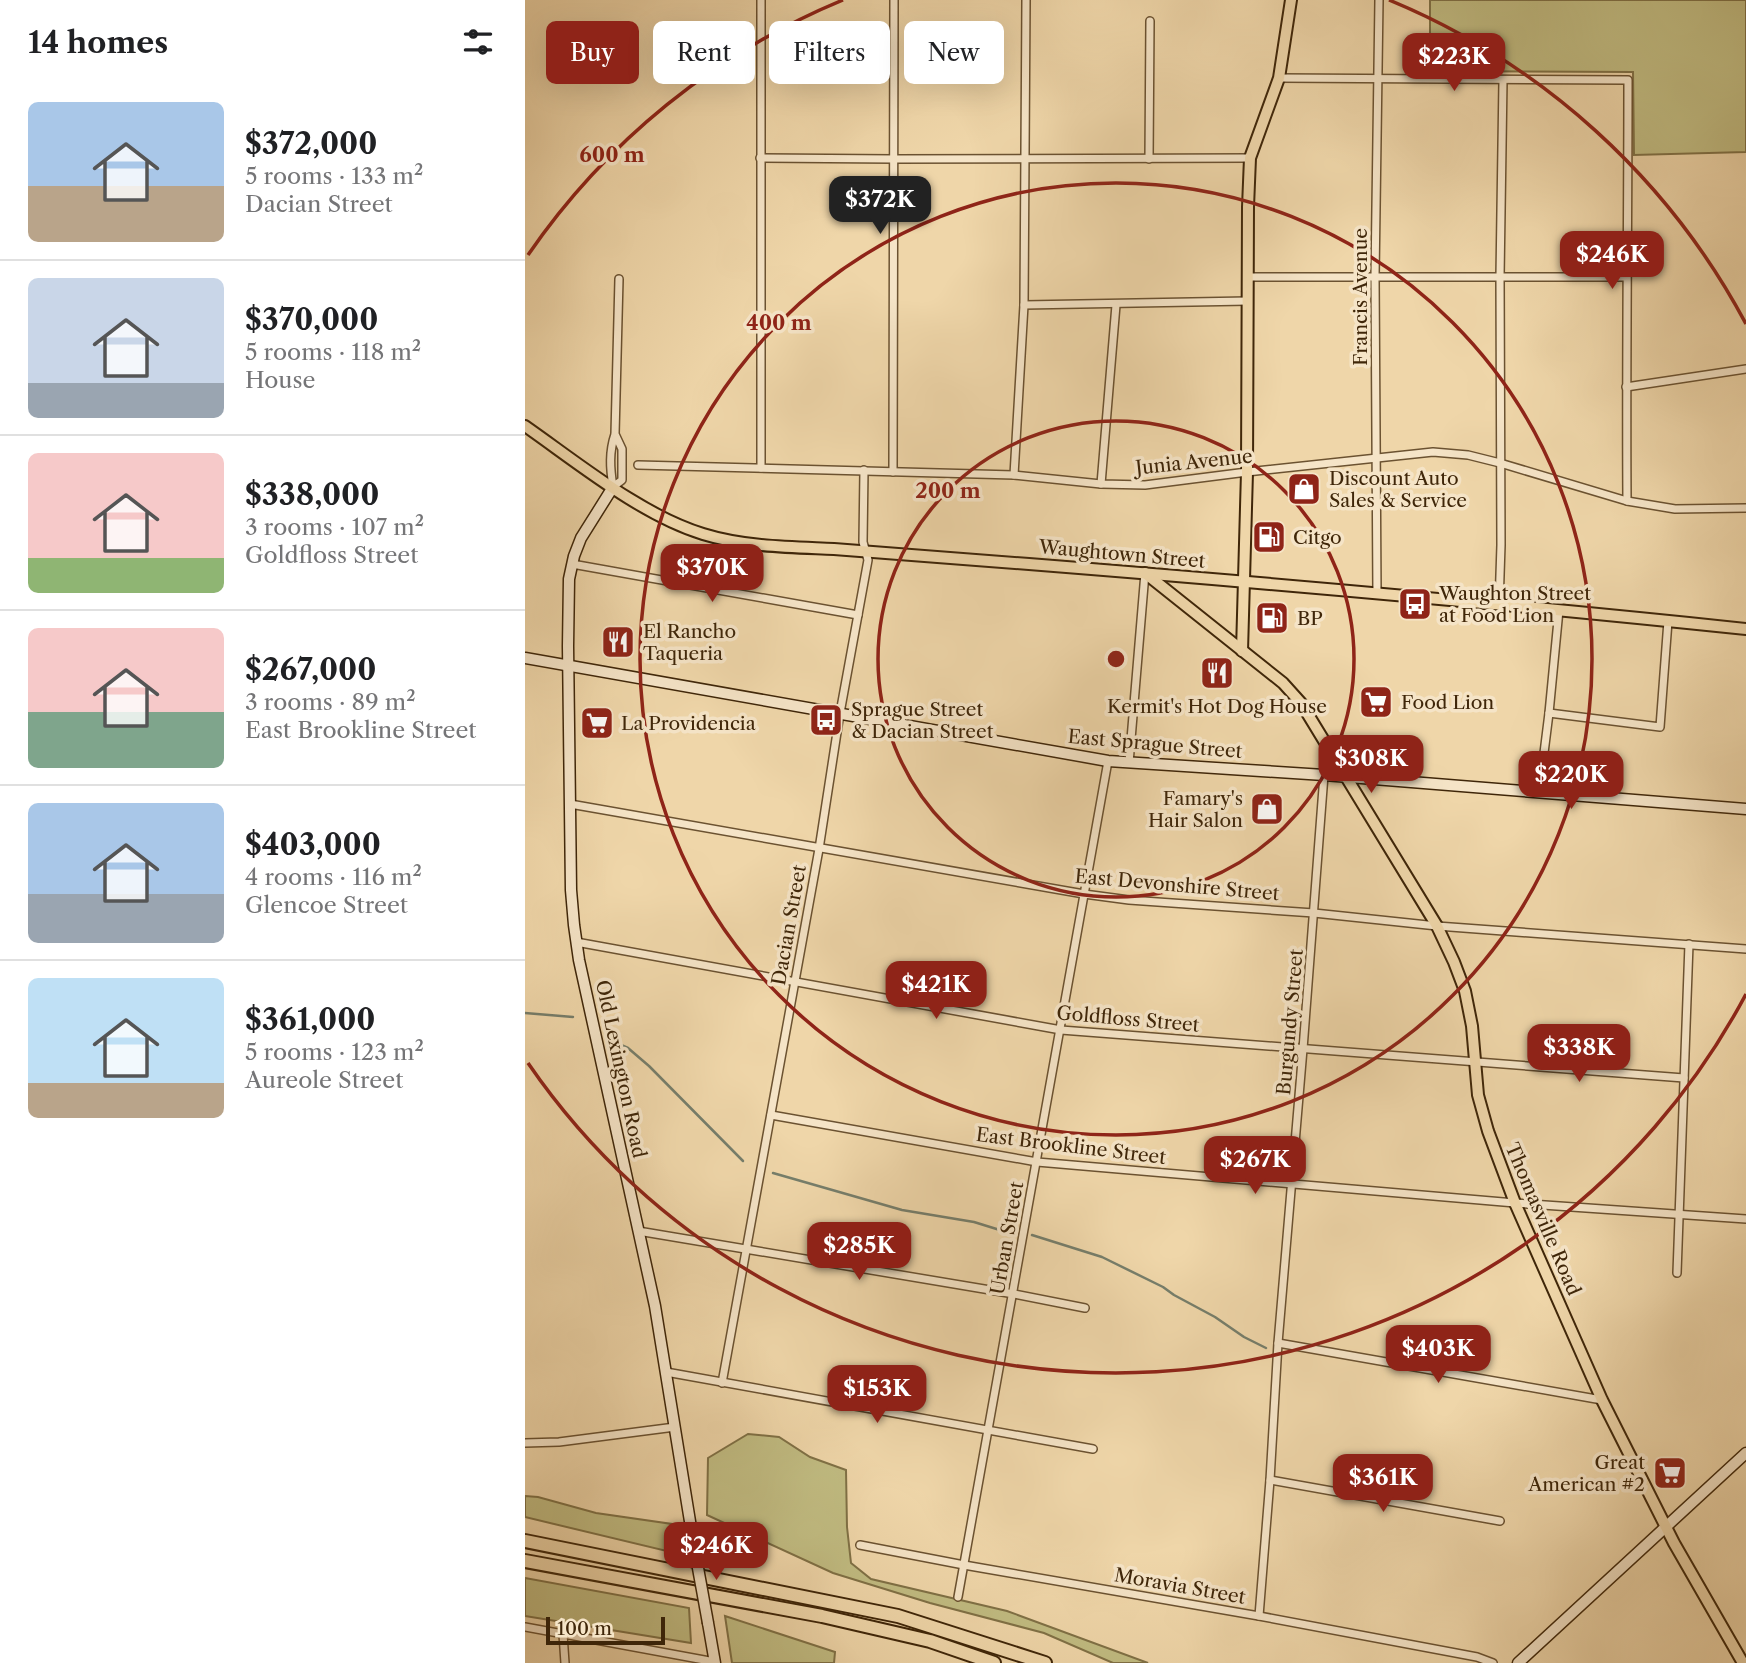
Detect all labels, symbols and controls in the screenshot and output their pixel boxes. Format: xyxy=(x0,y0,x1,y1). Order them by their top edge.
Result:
chip: Buy xyxy=(546,21,639,84)
chip: Rent xyxy=(653,21,755,84)
chip: Filters xyxy=(769,21,890,84)
chip: New xyxy=(904,21,1004,84)
icon: filters xyxy=(459,23,497,61)
text: 14 homes xyxy=(28,24,168,61)
pin: $223K xyxy=(1405,34,1503,93)
text: $223K xyxy=(1418,42,1490,70)
text: $372,000 xyxy=(245,125,377,162)
icon: home xyxy=(84,130,168,214)
text: 600 m xyxy=(579,142,645,167)
text: 5 rooms · 133 m² xyxy=(245,162,423,190)
pin: $372K xyxy=(831,176,929,236)
text: $372K xyxy=(845,185,915,213)
text: Dacian Street xyxy=(245,190,393,218)
street label: Francis Avenue xyxy=(1349,228,1372,366)
pin: $246K xyxy=(1563,232,1661,291)
text: $246K xyxy=(1576,240,1648,268)
text: $370,000 xyxy=(245,301,378,338)
icon: home xyxy=(84,306,168,390)
text: 400 m xyxy=(746,310,812,335)
text: 5 rooms · 118 m² xyxy=(245,338,421,366)
text: House xyxy=(245,366,315,394)
street label: Junia Avenue xyxy=(1131,444,1254,480)
place label: Discount Auto Sales & Service xyxy=(1329,467,1467,512)
shop icon: Discount Auto Sales & Service xyxy=(1285,470,1323,508)
text: $338,000 xyxy=(245,476,379,513)
text: 200 m xyxy=(915,478,981,503)
icon: home xyxy=(84,481,168,565)
text: 3 rooms · 107 m² xyxy=(245,513,424,541)
fuel station icon: Citgo xyxy=(1250,518,1288,556)
place label: Citgo xyxy=(1293,526,1342,549)
street label: Waughtown Street xyxy=(1037,535,1207,573)
text: Goldfloss Street xyxy=(245,541,418,569)
pin: $370K xyxy=(663,544,761,604)
text: $370K xyxy=(677,553,747,581)
place label: Waughton Street at Food Lion xyxy=(1438,582,1591,627)
bus stop icon: Waughton Street at Food Lion xyxy=(1396,585,1434,623)
fuel station icon: BP xyxy=(1253,599,1291,637)
place label: BP xyxy=(1297,607,1323,630)
place label: El Rancho Taqueria xyxy=(643,620,736,665)
restaurant icon: El Rancho Taqueria xyxy=(599,623,637,661)
centre of rings xyxy=(1104,647,1128,671)
text: $267,000 xyxy=(245,651,376,688)
restaurant icon: Kermit's Hot Dog House xyxy=(1198,654,1236,692)
icon: home xyxy=(84,656,168,740)
supermarket icon: Food Lion xyxy=(1357,683,1395,721)
text: 3 rooms · 89 m² xyxy=(245,688,416,716)
place label: Food Lion xyxy=(1401,691,1494,714)
place label: Kermit's Hot Dog House xyxy=(1107,695,1327,718)
place label: Sprague Street & Dacian Street xyxy=(851,698,994,743)
bus stop icon: Sprague Street & Dacian Street xyxy=(807,701,845,739)
supermarket icon: La Providencia xyxy=(578,704,616,742)
place label: La Providencia xyxy=(621,712,756,735)
text: East Brookline Street xyxy=(245,716,476,744)
street label: East Sprague Street xyxy=(1067,725,1244,763)
pin: $308K xyxy=(1322,736,1420,795)
text: $308K xyxy=(1334,744,1408,772)
pin: $220K xyxy=(1522,752,1620,811)
text: $220K xyxy=(1534,760,1608,788)
place label: Famary's Hair Salon xyxy=(1148,787,1243,832)
shop icon: Famary's Hair Salon xyxy=(1248,790,1286,828)
text: $403,000 xyxy=(245,826,381,863)
icon: home xyxy=(84,831,168,915)
text: 4 rooms · 116 m² xyxy=(245,863,422,891)
street label: Dacian Street xyxy=(767,863,811,987)
street label: East Devonshire Street xyxy=(1074,865,1281,905)
text: Glencoe Street xyxy=(245,891,408,919)
street label: Burgundy Street xyxy=(1272,948,1308,1096)
pin: $421K xyxy=(887,962,985,1021)
text: $421K xyxy=(902,970,970,998)
street label: Old Lexington Road xyxy=(591,978,651,1160)
text: $361,000 xyxy=(245,1001,375,1038)
street label: Goldfloss Street xyxy=(1056,1001,1201,1037)
icon: home xyxy=(84,1006,168,1090)
pin: $338K xyxy=(1530,1024,1628,1084)
text: $338K xyxy=(1543,1033,1615,1061)
text: 5 rooms · 123 m² xyxy=(245,1038,424,1066)
text: Aureole Street xyxy=(245,1066,403,1094)
street label: East Brookline Street xyxy=(975,1123,1168,1169)
pin: $267K xyxy=(1206,1136,1304,1196)
street label: Thomasville Road xyxy=(1500,1139,1586,1299)
text: $267K xyxy=(1220,1145,1290,1173)
street label: Urban Street xyxy=(986,1179,1028,1296)
pin: $285K xyxy=(810,1222,908,1282)
text: $285K xyxy=(823,1231,895,1259)
pin: $403K xyxy=(1389,1326,1487,1385)
text: $403K xyxy=(1402,1334,1474,1362)
pin: $153K xyxy=(828,1366,926,1425)
text: $153K xyxy=(843,1374,911,1402)
place label: Great American #2 xyxy=(1527,1451,1645,1496)
pin: $361K xyxy=(1334,1454,1432,1514)
supermarket icon: Great American #2 xyxy=(1651,1454,1689,1492)
text: $361K xyxy=(1349,1463,1417,1491)
pin: $246K xyxy=(667,1522,765,1582)
text: $246K xyxy=(680,1531,752,1559)
street label: Moravia Street xyxy=(1113,1563,1248,1609)
scale bar xyxy=(546,1614,665,1646)
text: 100 m xyxy=(557,1617,612,1640)

